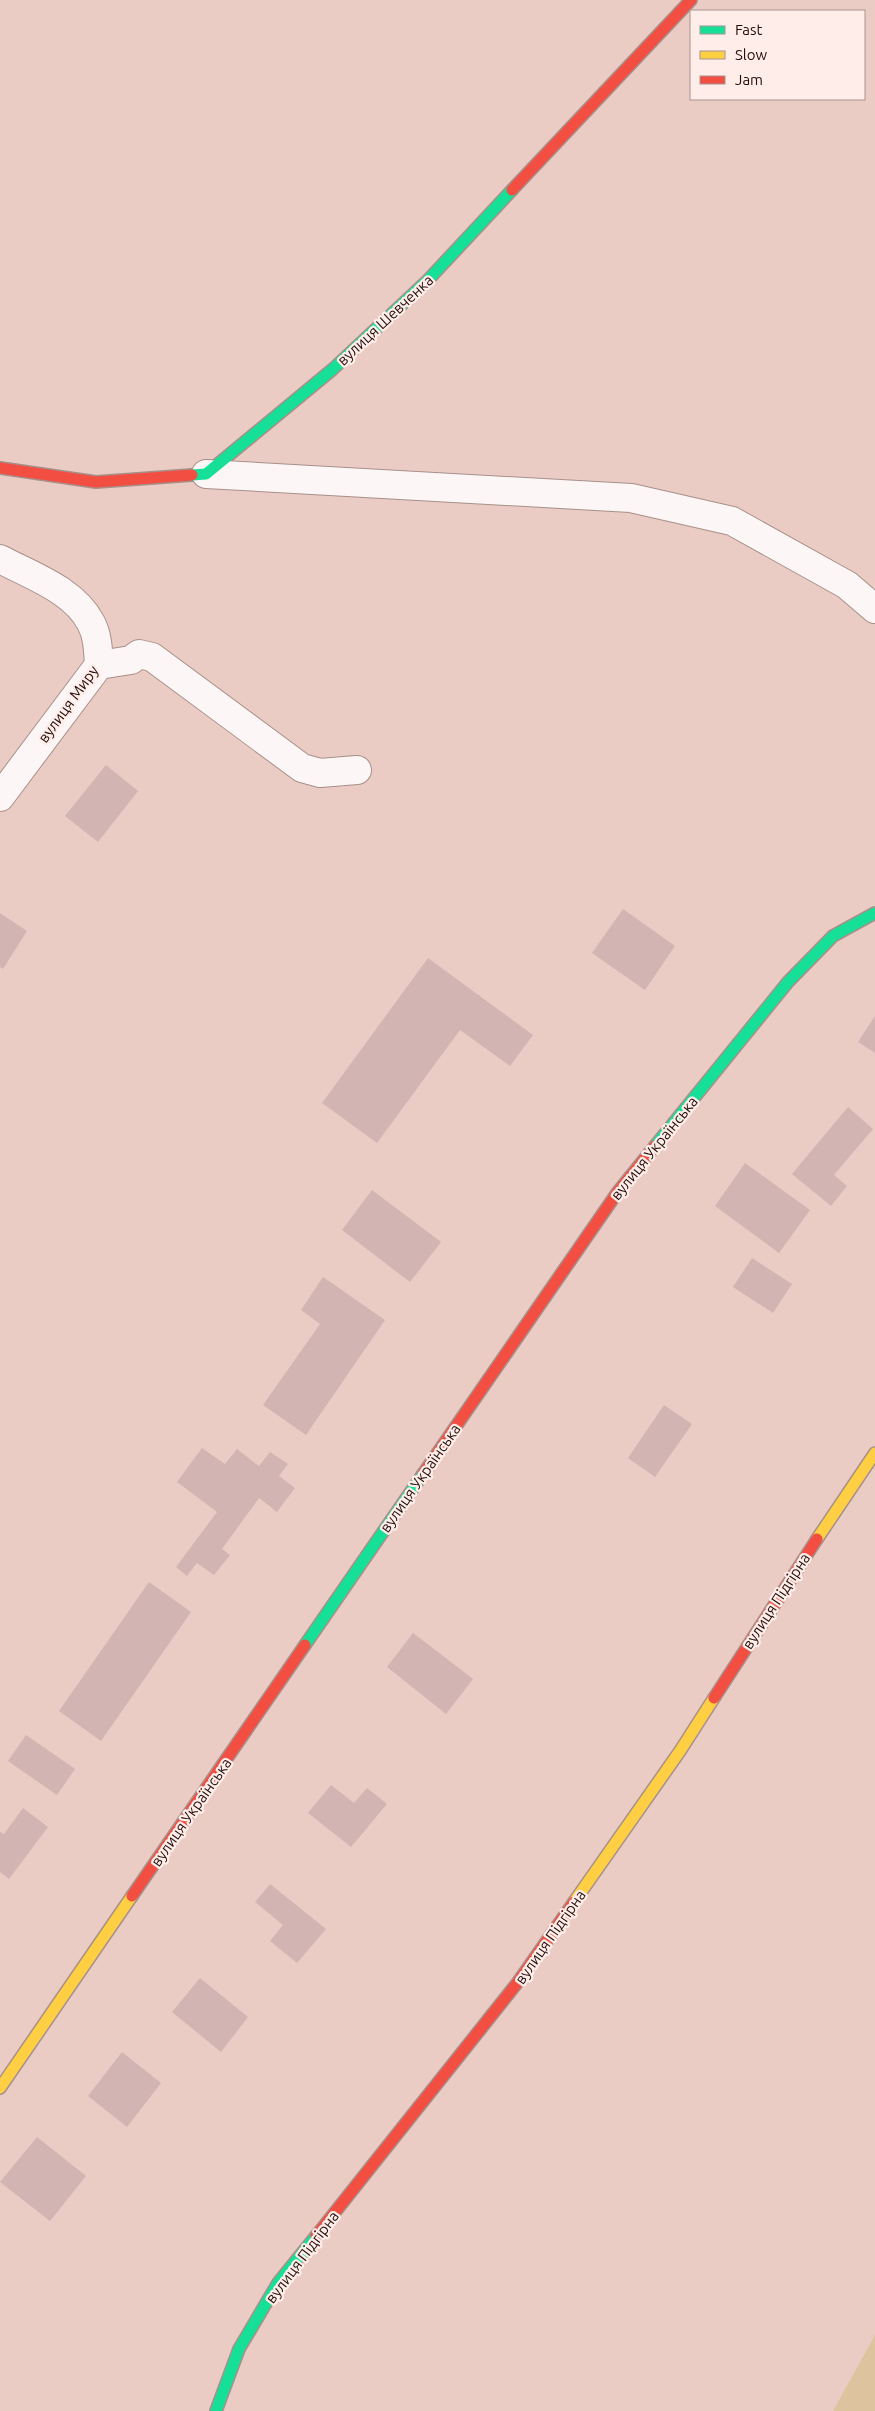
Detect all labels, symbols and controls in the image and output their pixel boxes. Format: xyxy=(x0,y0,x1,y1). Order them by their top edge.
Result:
legend xyxy=(690,10,865,100)
text: Fast xyxy=(735,21,763,38)
text: Slow xyxy=(735,46,768,63)
text: Jam xyxy=(735,71,763,88)
street label: вулиця Шевченка xyxy=(334,271,436,369)
street label: вулиця Миру xyxy=(34,662,102,746)
street label: вулиця Українська xyxy=(607,1093,701,1203)
street label: вулиця Українська xyxy=(376,1421,464,1535)
street label: вулиця Підгірна xyxy=(739,1550,813,1652)
street label: вулиця Українська xyxy=(147,1755,235,1869)
street label: вулиця Підгірна xyxy=(511,1887,589,1987)
street label: вулиця Підгірна xyxy=(262,2208,342,2306)

